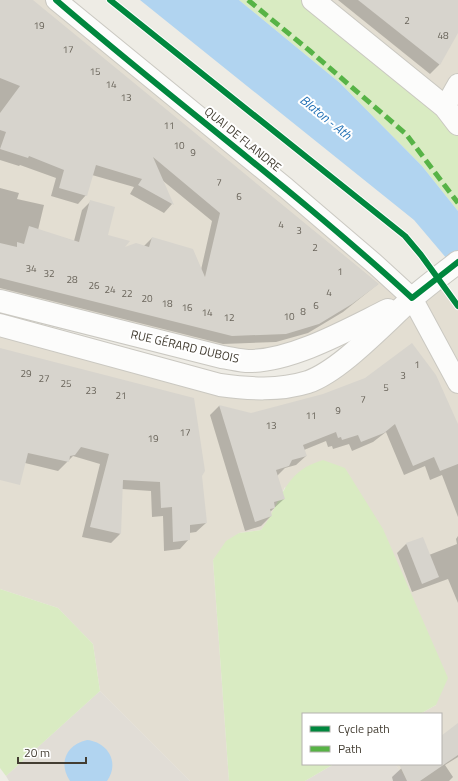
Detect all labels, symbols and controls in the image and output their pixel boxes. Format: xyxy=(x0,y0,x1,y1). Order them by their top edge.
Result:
house number: 2 xyxy=(404,13,410,28)
house number: 19 xyxy=(33,18,45,33)
house number: 48 xyxy=(437,28,449,43)
house number: 17 xyxy=(62,42,74,57)
house number: 15 xyxy=(89,64,101,79)
house number: 14 xyxy=(105,77,117,92)
house number: 13 xyxy=(120,90,132,105)
water label: Blaton - Ath xyxy=(296,90,357,144)
street label: QUAI DE FLANDRE xyxy=(200,102,286,176)
house number: 11 xyxy=(163,118,175,133)
house number: 10 xyxy=(173,138,185,153)
house number: 9 xyxy=(190,145,196,160)
house number: 7 xyxy=(216,175,222,190)
house number: 6 xyxy=(236,189,242,204)
house number: 4 xyxy=(278,217,284,232)
house number: 3 xyxy=(296,223,302,238)
house number: 2 xyxy=(312,240,318,255)
house number: 34 xyxy=(25,261,37,276)
house number: 1 xyxy=(337,264,343,279)
house number: 32 xyxy=(43,266,55,281)
house number: 28 xyxy=(66,272,78,287)
house number: 26 xyxy=(88,278,100,293)
house number: 24 xyxy=(104,282,116,297)
house number: 4 xyxy=(326,285,332,300)
house number: 22 xyxy=(121,286,133,301)
house number: 20 xyxy=(141,291,153,306)
house number: 18 xyxy=(161,296,173,311)
house number: 6 xyxy=(313,298,319,313)
house number: 16 xyxy=(181,300,193,315)
house number: 8 xyxy=(300,304,306,319)
house number: 14 xyxy=(201,305,213,320)
house number: 10 xyxy=(283,309,295,324)
house number: 12 xyxy=(223,310,235,325)
street label: RUE GÉRARD DUBOIS xyxy=(129,324,241,368)
house number: 1 xyxy=(414,357,420,372)
house number: 29 xyxy=(20,366,32,381)
house number: 3 xyxy=(400,368,406,383)
house number: 27 xyxy=(38,371,50,386)
house number: 25 xyxy=(60,376,72,391)
house number: 5 xyxy=(383,380,389,395)
house number: 23 xyxy=(85,383,97,398)
house number: 21 xyxy=(115,388,127,403)
house number: 7 xyxy=(360,392,366,407)
house number: 9 xyxy=(335,403,341,418)
house number: 11 xyxy=(305,408,317,423)
house number: 13 xyxy=(265,418,277,433)
house number: 17 xyxy=(179,425,191,440)
house number: 19 xyxy=(147,431,159,446)
legend xyxy=(302,713,442,765)
text: Cycle path xyxy=(338,719,390,738)
scale bar xyxy=(18,739,86,765)
text: Path xyxy=(338,739,362,758)
text: 20 m xyxy=(24,743,50,762)

